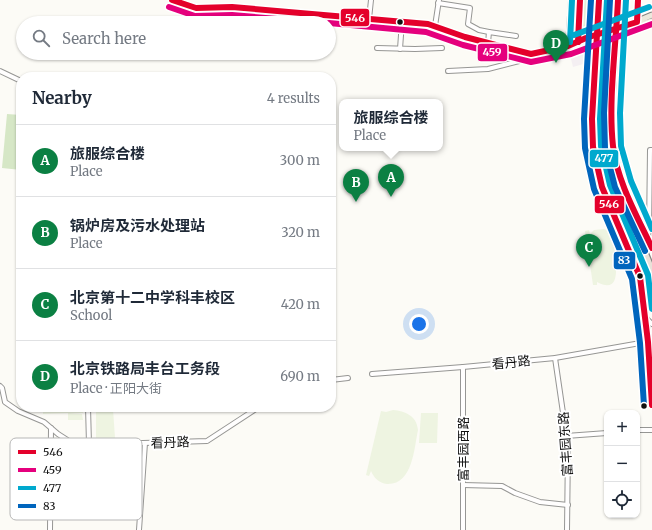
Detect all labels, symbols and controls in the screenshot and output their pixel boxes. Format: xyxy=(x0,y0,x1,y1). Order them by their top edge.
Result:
line badge: 546 xyxy=(340,8,370,27)
text: 546 xyxy=(345,11,365,25)
search box xyxy=(16,16,336,60)
unlabelled marker xyxy=(395,17,405,27)
icon: search xyxy=(30,27,52,49)
text: Search here xyxy=(62,29,146,48)
pin: D xyxy=(543,30,569,63)
line badge: 459 xyxy=(477,43,508,62)
text: 459 xyxy=(482,45,502,59)
text: Nearby xyxy=(32,87,92,109)
text: 4 results xyxy=(267,90,320,107)
popup xyxy=(339,99,443,151)
text: 旅服综合楼 xyxy=(353,108,429,127)
text: Place xyxy=(353,127,386,144)
text: 旅服综合楼 xyxy=(70,144,145,163)
line badge: 477 xyxy=(589,149,619,168)
text: 477 xyxy=(595,151,614,165)
text: A xyxy=(40,152,50,169)
text: 300 m xyxy=(280,152,320,169)
text: Place xyxy=(70,163,103,180)
pin: A xyxy=(378,164,404,197)
pin: B xyxy=(343,169,369,202)
line badge: 546 xyxy=(594,195,625,214)
text: 546 xyxy=(599,197,619,211)
text: 锅炉房及污水处理站 xyxy=(70,216,205,235)
text: B xyxy=(40,224,50,241)
text: 320 m xyxy=(281,224,320,241)
pin: C xyxy=(576,234,602,267)
text: Place xyxy=(70,235,103,252)
line badge: 83 xyxy=(613,251,636,270)
text: 83 xyxy=(618,253,630,267)
unlabelled marker xyxy=(635,271,645,281)
text: 北京第十二中学科丰校区 xyxy=(70,288,235,307)
text: C xyxy=(41,296,49,313)
text: 420 m xyxy=(281,296,320,313)
text: School xyxy=(70,307,112,324)
your location xyxy=(409,314,429,334)
street label: 看丹路 xyxy=(491,352,531,373)
text: 北京铁路局丰台工务段 xyxy=(70,359,220,378)
text: D xyxy=(40,368,50,385)
text: 690 m xyxy=(280,368,320,385)
text: Place · 正阳大街 xyxy=(70,380,162,397)
unlabelled marker xyxy=(639,401,649,411)
map controls xyxy=(604,410,640,518)
button: + xyxy=(604,410,640,446)
street label: 富丰园东路 xyxy=(555,411,576,477)
street label: 富丰园西路 xyxy=(455,416,472,482)
street label: 看丹路 xyxy=(150,433,190,452)
legend xyxy=(10,438,142,520)
text: 546 xyxy=(43,445,63,459)
button: − xyxy=(604,446,640,482)
text: 459 xyxy=(43,463,62,477)
text: 477 xyxy=(43,481,61,495)
button: locate xyxy=(604,482,640,518)
text: 83 xyxy=(43,499,55,513)

